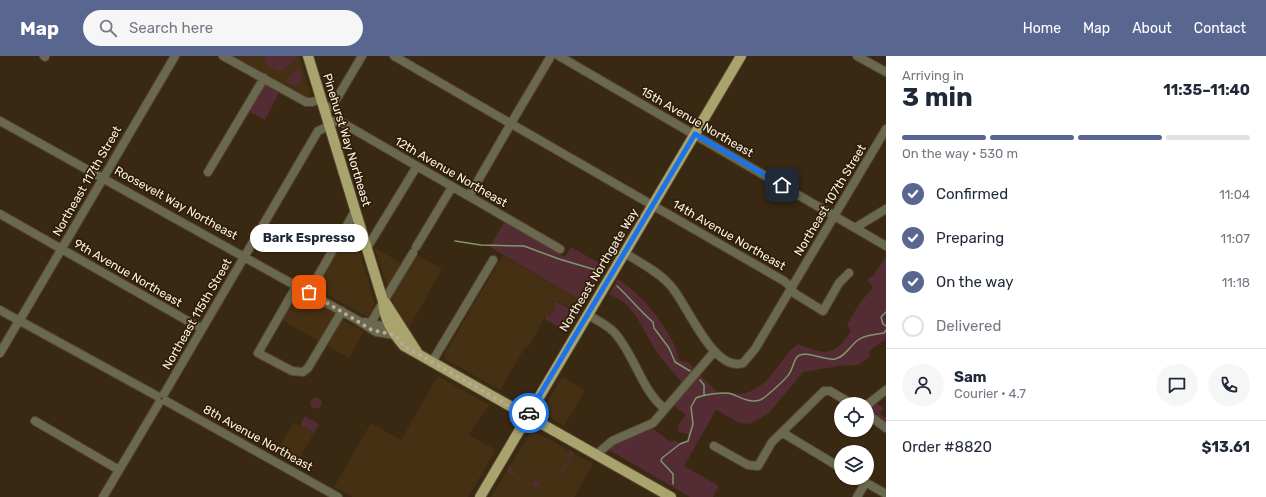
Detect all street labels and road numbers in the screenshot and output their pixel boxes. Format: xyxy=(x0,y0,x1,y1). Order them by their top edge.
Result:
street label: Pinehurst Way Northeast xyxy=(320,72,374,208)
street label: 15th Avenue Northeast xyxy=(638,84,756,160)
street label: Northeast 117th Street xyxy=(50,123,124,239)
street label: 12th Avenue Northeast xyxy=(392,134,510,210)
street label: Northeast 107th Street xyxy=(791,142,869,258)
street label: Roosevelt Way Northeast xyxy=(112,163,240,243)
street label: 14th Avenue Northeast xyxy=(670,197,788,273)
street label: Northeast Northgate Way xyxy=(557,206,642,334)
street label: 9th Avenue Northeast xyxy=(71,236,185,310)
street label: Northeast 115th Street xyxy=(159,256,235,372)
street label: 8th Avenue Northeast xyxy=(201,402,316,474)

